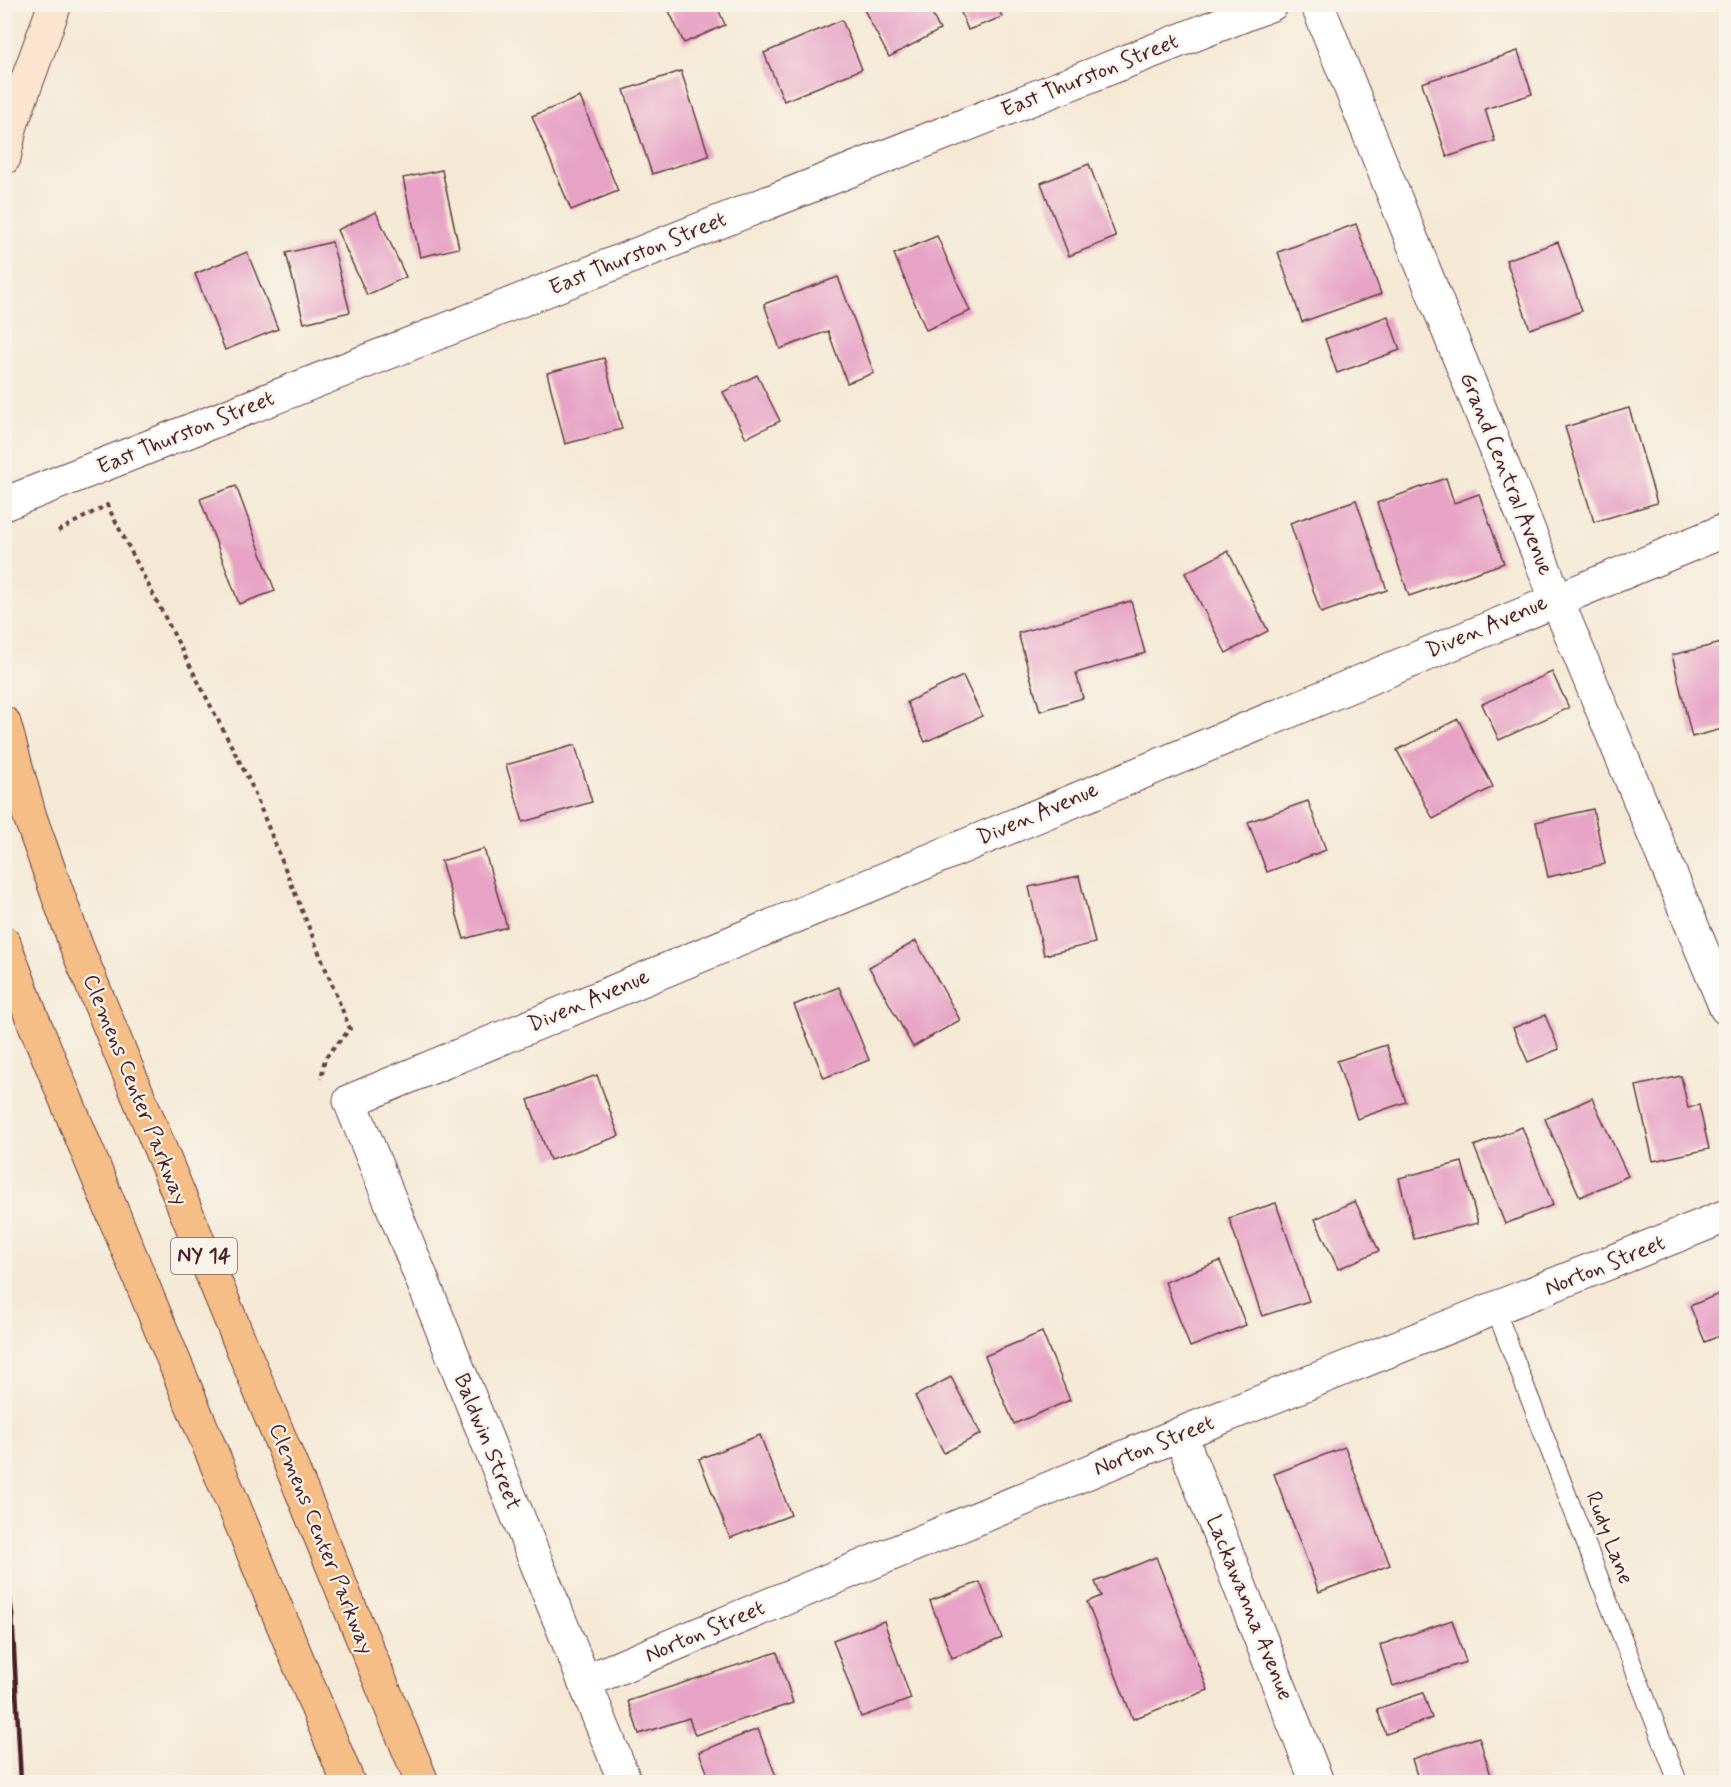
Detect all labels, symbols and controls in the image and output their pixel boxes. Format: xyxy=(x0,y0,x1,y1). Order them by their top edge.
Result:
street label: East Thurston Street xyxy=(997,28,1183,124)
street label: East Thurston Street xyxy=(545,206,731,302)
street label: Grand Central Avenue xyxy=(1453,369,1559,579)
street label: East Thurston Street xyxy=(93,385,279,481)
street label: Diven Avenue xyxy=(1422,589,1552,665)
street label: Diven Avenue xyxy=(973,776,1103,852)
street label: Diven Avenue xyxy=(524,963,654,1039)
street label: Clemens Center Parkway xyxy=(76,970,194,1210)
street label: Norton Street xyxy=(1541,1229,1669,1303)
road number: NY 14 xyxy=(171,1238,237,1274)
street label: Baldwin Street xyxy=(447,1370,527,1514)
street label: Norton Street xyxy=(1090,1409,1218,1483)
street label: Clemens Center Parkway xyxy=(262,1419,380,1659)
street label: Rudy Lane xyxy=(1579,1488,1639,1588)
street label: Lackawanna Avenue xyxy=(1199,1511,1299,1705)
street label: Norton Street xyxy=(641,1594,769,1670)

